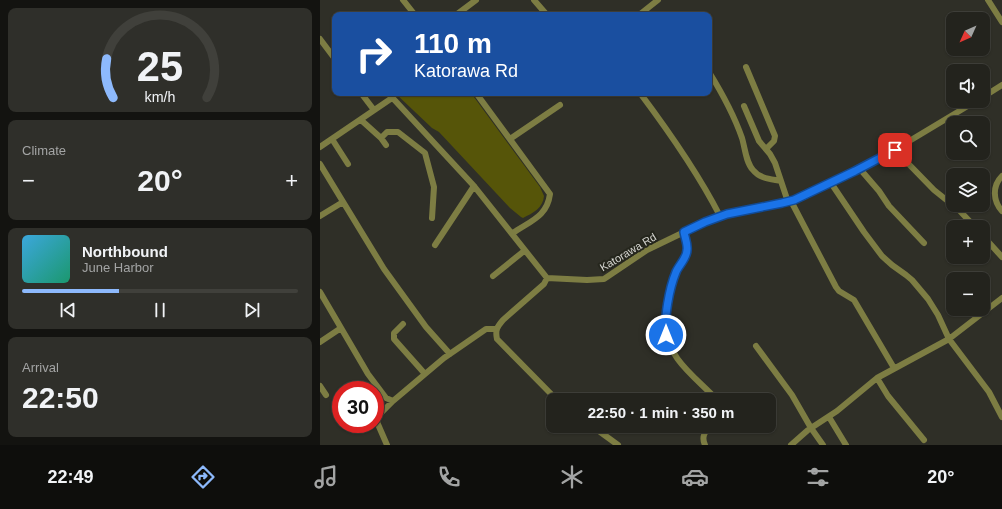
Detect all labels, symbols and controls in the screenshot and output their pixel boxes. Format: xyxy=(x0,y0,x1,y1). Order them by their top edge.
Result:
north arrow xyxy=(946,12,990,56)
map controls xyxy=(946,12,990,316)
icon: right xyxy=(348,28,400,80)
text: 110 m xyxy=(414,28,492,59)
text: 25 xyxy=(137,43,183,90)
text: Katorawa Rd xyxy=(414,61,518,81)
button: sound xyxy=(946,64,990,108)
text: km/h xyxy=(145,89,176,105)
button: search xyxy=(946,116,990,160)
pin xyxy=(878,133,912,167)
icon: arrive xyxy=(884,139,906,161)
text: Climate xyxy=(22,143,66,158)
text: 20° xyxy=(137,164,183,197)
text: − xyxy=(22,168,35,193)
text: + xyxy=(285,168,298,193)
button: layers xyxy=(946,168,990,212)
button: + xyxy=(946,220,990,264)
street label: Katorawa Rd xyxy=(598,230,658,274)
text: Northbound xyxy=(82,243,168,260)
text: June Harbor xyxy=(82,260,154,275)
button: − xyxy=(946,272,990,316)
icon: previous xyxy=(57,299,79,321)
icon: pause xyxy=(149,299,171,321)
icon: next xyxy=(241,299,263,321)
position arrow xyxy=(645,314,687,356)
text: Arrival xyxy=(22,360,59,375)
text: 22:50 xyxy=(22,381,99,414)
speed limit sign: 30 xyxy=(332,381,384,433)
text: 22:50 · 1 min · 350 m xyxy=(588,404,734,421)
icon: directions xyxy=(189,463,217,491)
icon: music xyxy=(312,463,340,491)
icon: phone xyxy=(435,463,463,491)
icon: climate xyxy=(558,463,586,491)
icon: car xyxy=(681,463,709,491)
icon: filters xyxy=(804,463,832,491)
text: 22:49 xyxy=(48,467,94,487)
text: 20° xyxy=(927,467,954,487)

